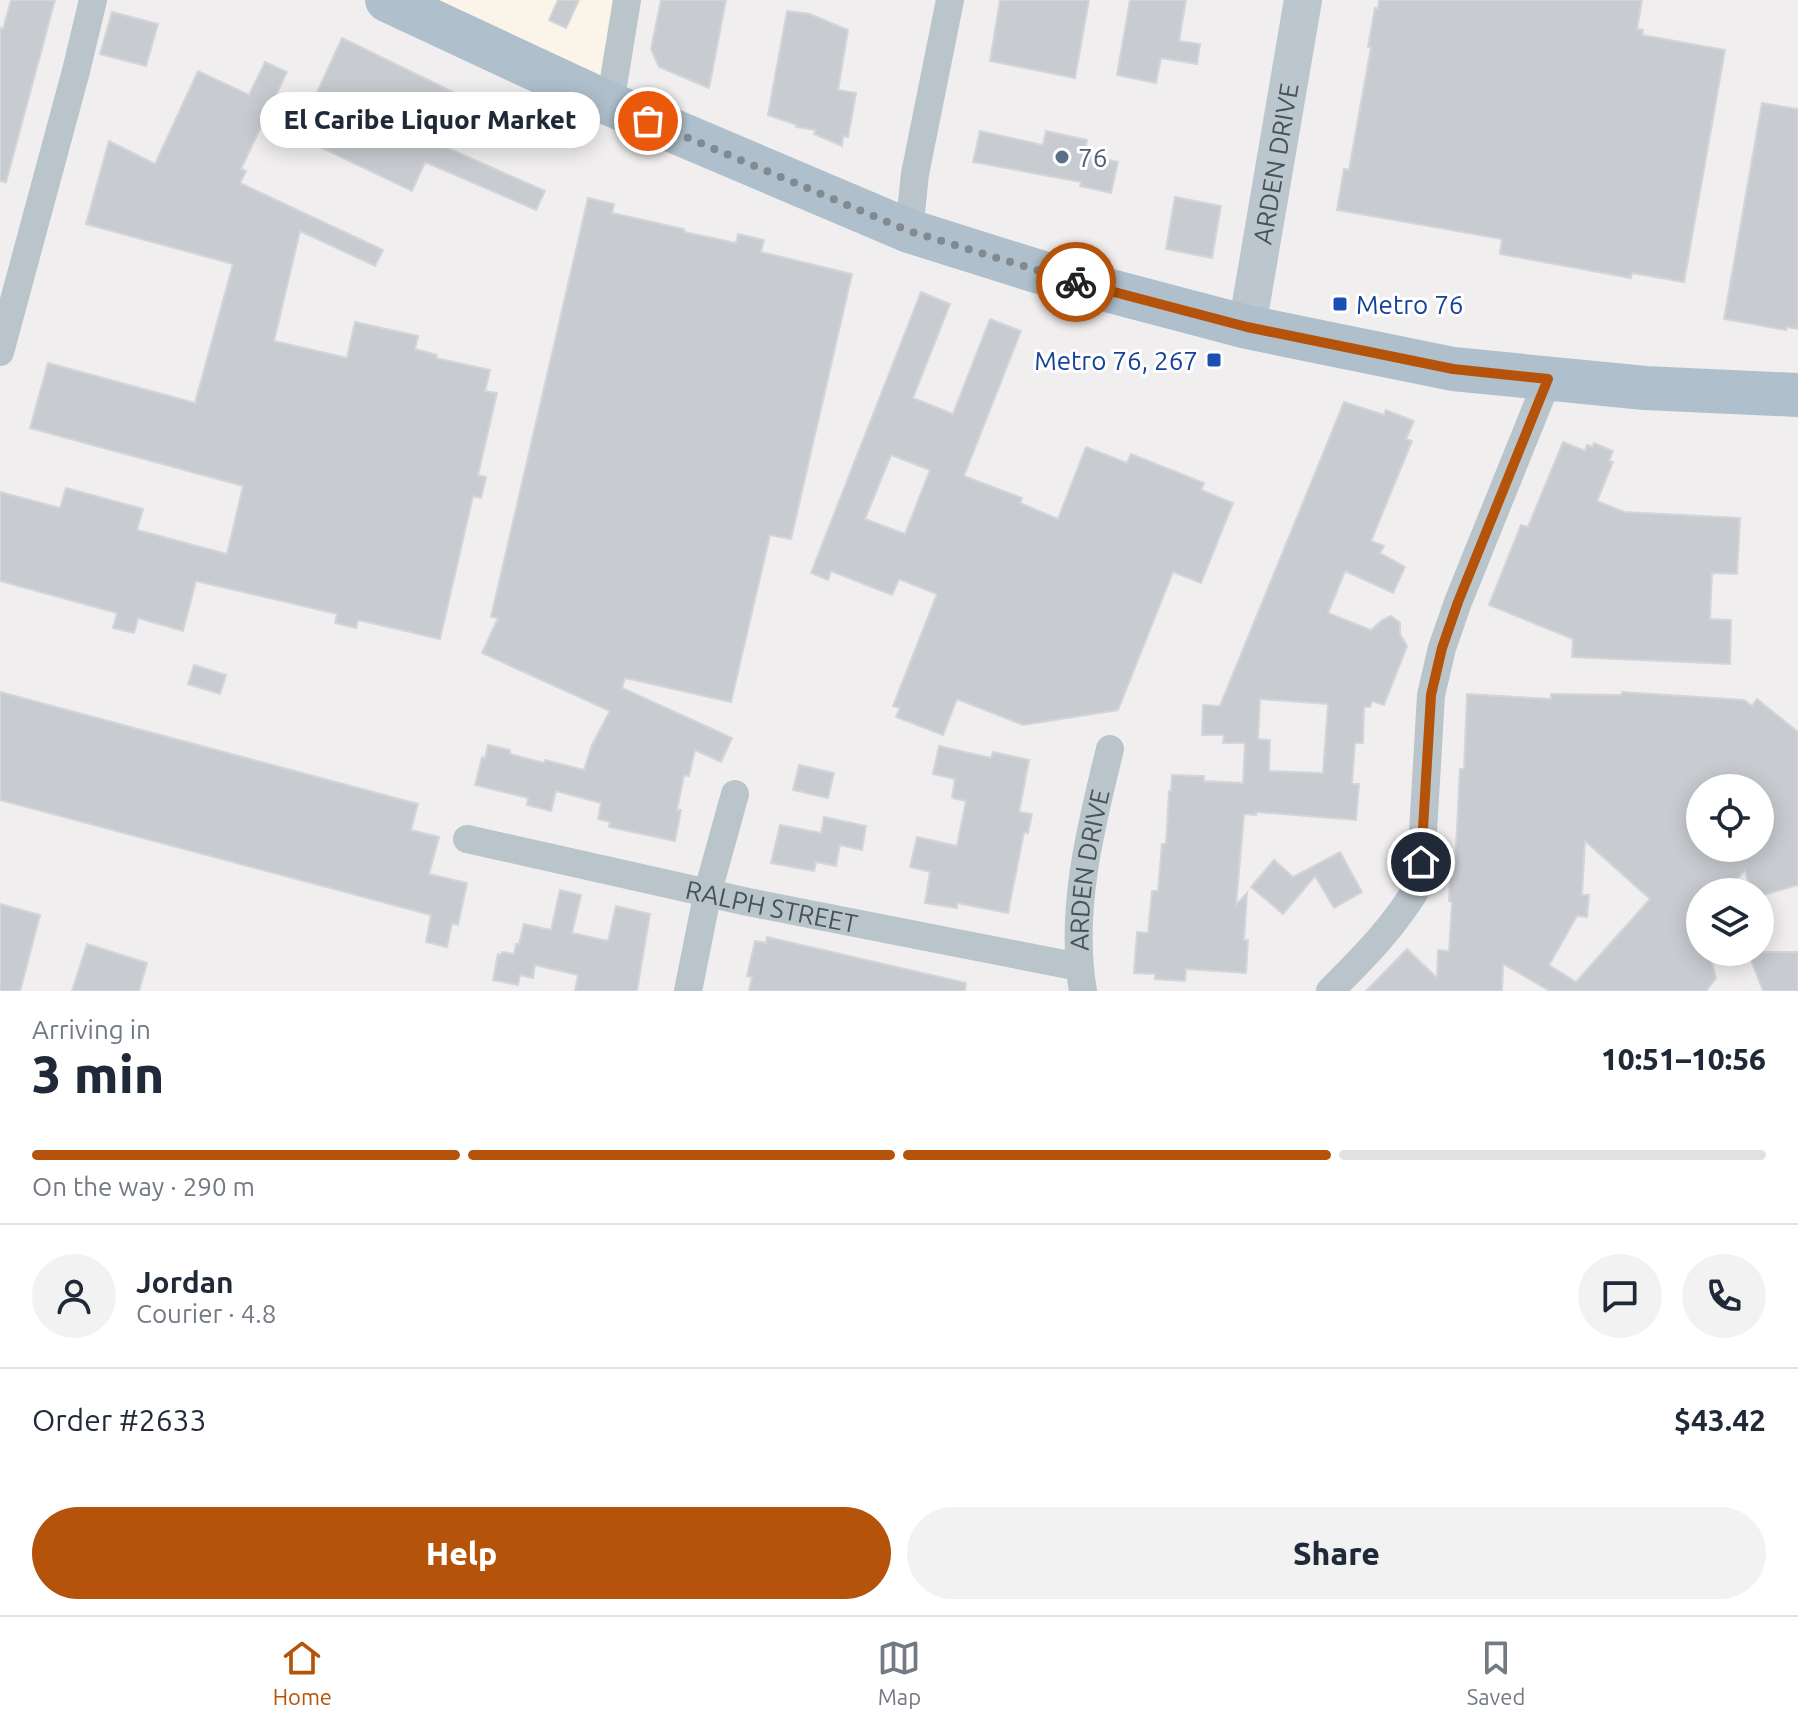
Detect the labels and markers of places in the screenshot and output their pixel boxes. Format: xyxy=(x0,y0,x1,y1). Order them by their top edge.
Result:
pin xyxy=(614,87,682,155)
callout: El Caribe Liquor Market xyxy=(260,93,600,149)
place label: 76 xyxy=(1078,143,1107,172)
marker: 76 xyxy=(1053,148,1071,166)
place label: Metro 76 xyxy=(1356,290,1463,319)
marker: Metro 76 xyxy=(1331,295,1349,313)
place label: Metro 76, 267 xyxy=(1034,346,1198,375)
marker: Metro 76, 267 xyxy=(1205,351,1223,369)
pin xyxy=(1387,828,1455,896)

